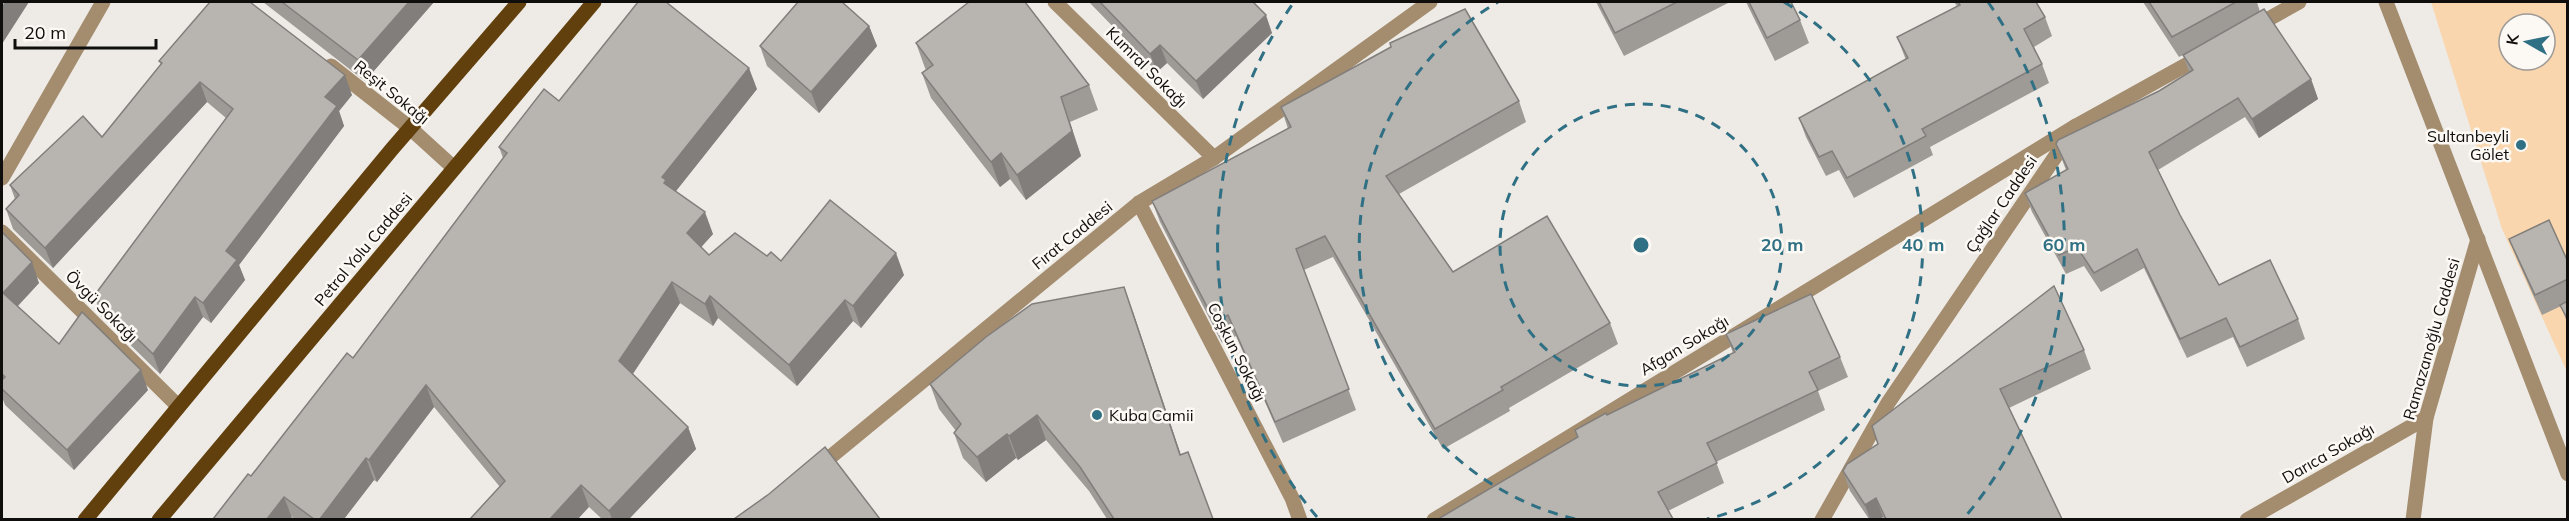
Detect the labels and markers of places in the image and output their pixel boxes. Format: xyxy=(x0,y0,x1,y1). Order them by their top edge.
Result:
place label: Sultanbeyli Gölet xyxy=(2427,126,2509,164)
marker: Sultanbeyli Gölet xyxy=(2514,138,2528,152)
centre of rings xyxy=(1631,235,1651,255)
place label: Kuba Camii xyxy=(1109,405,1194,425)
marker: Kuba Camii xyxy=(1090,408,1104,422)

